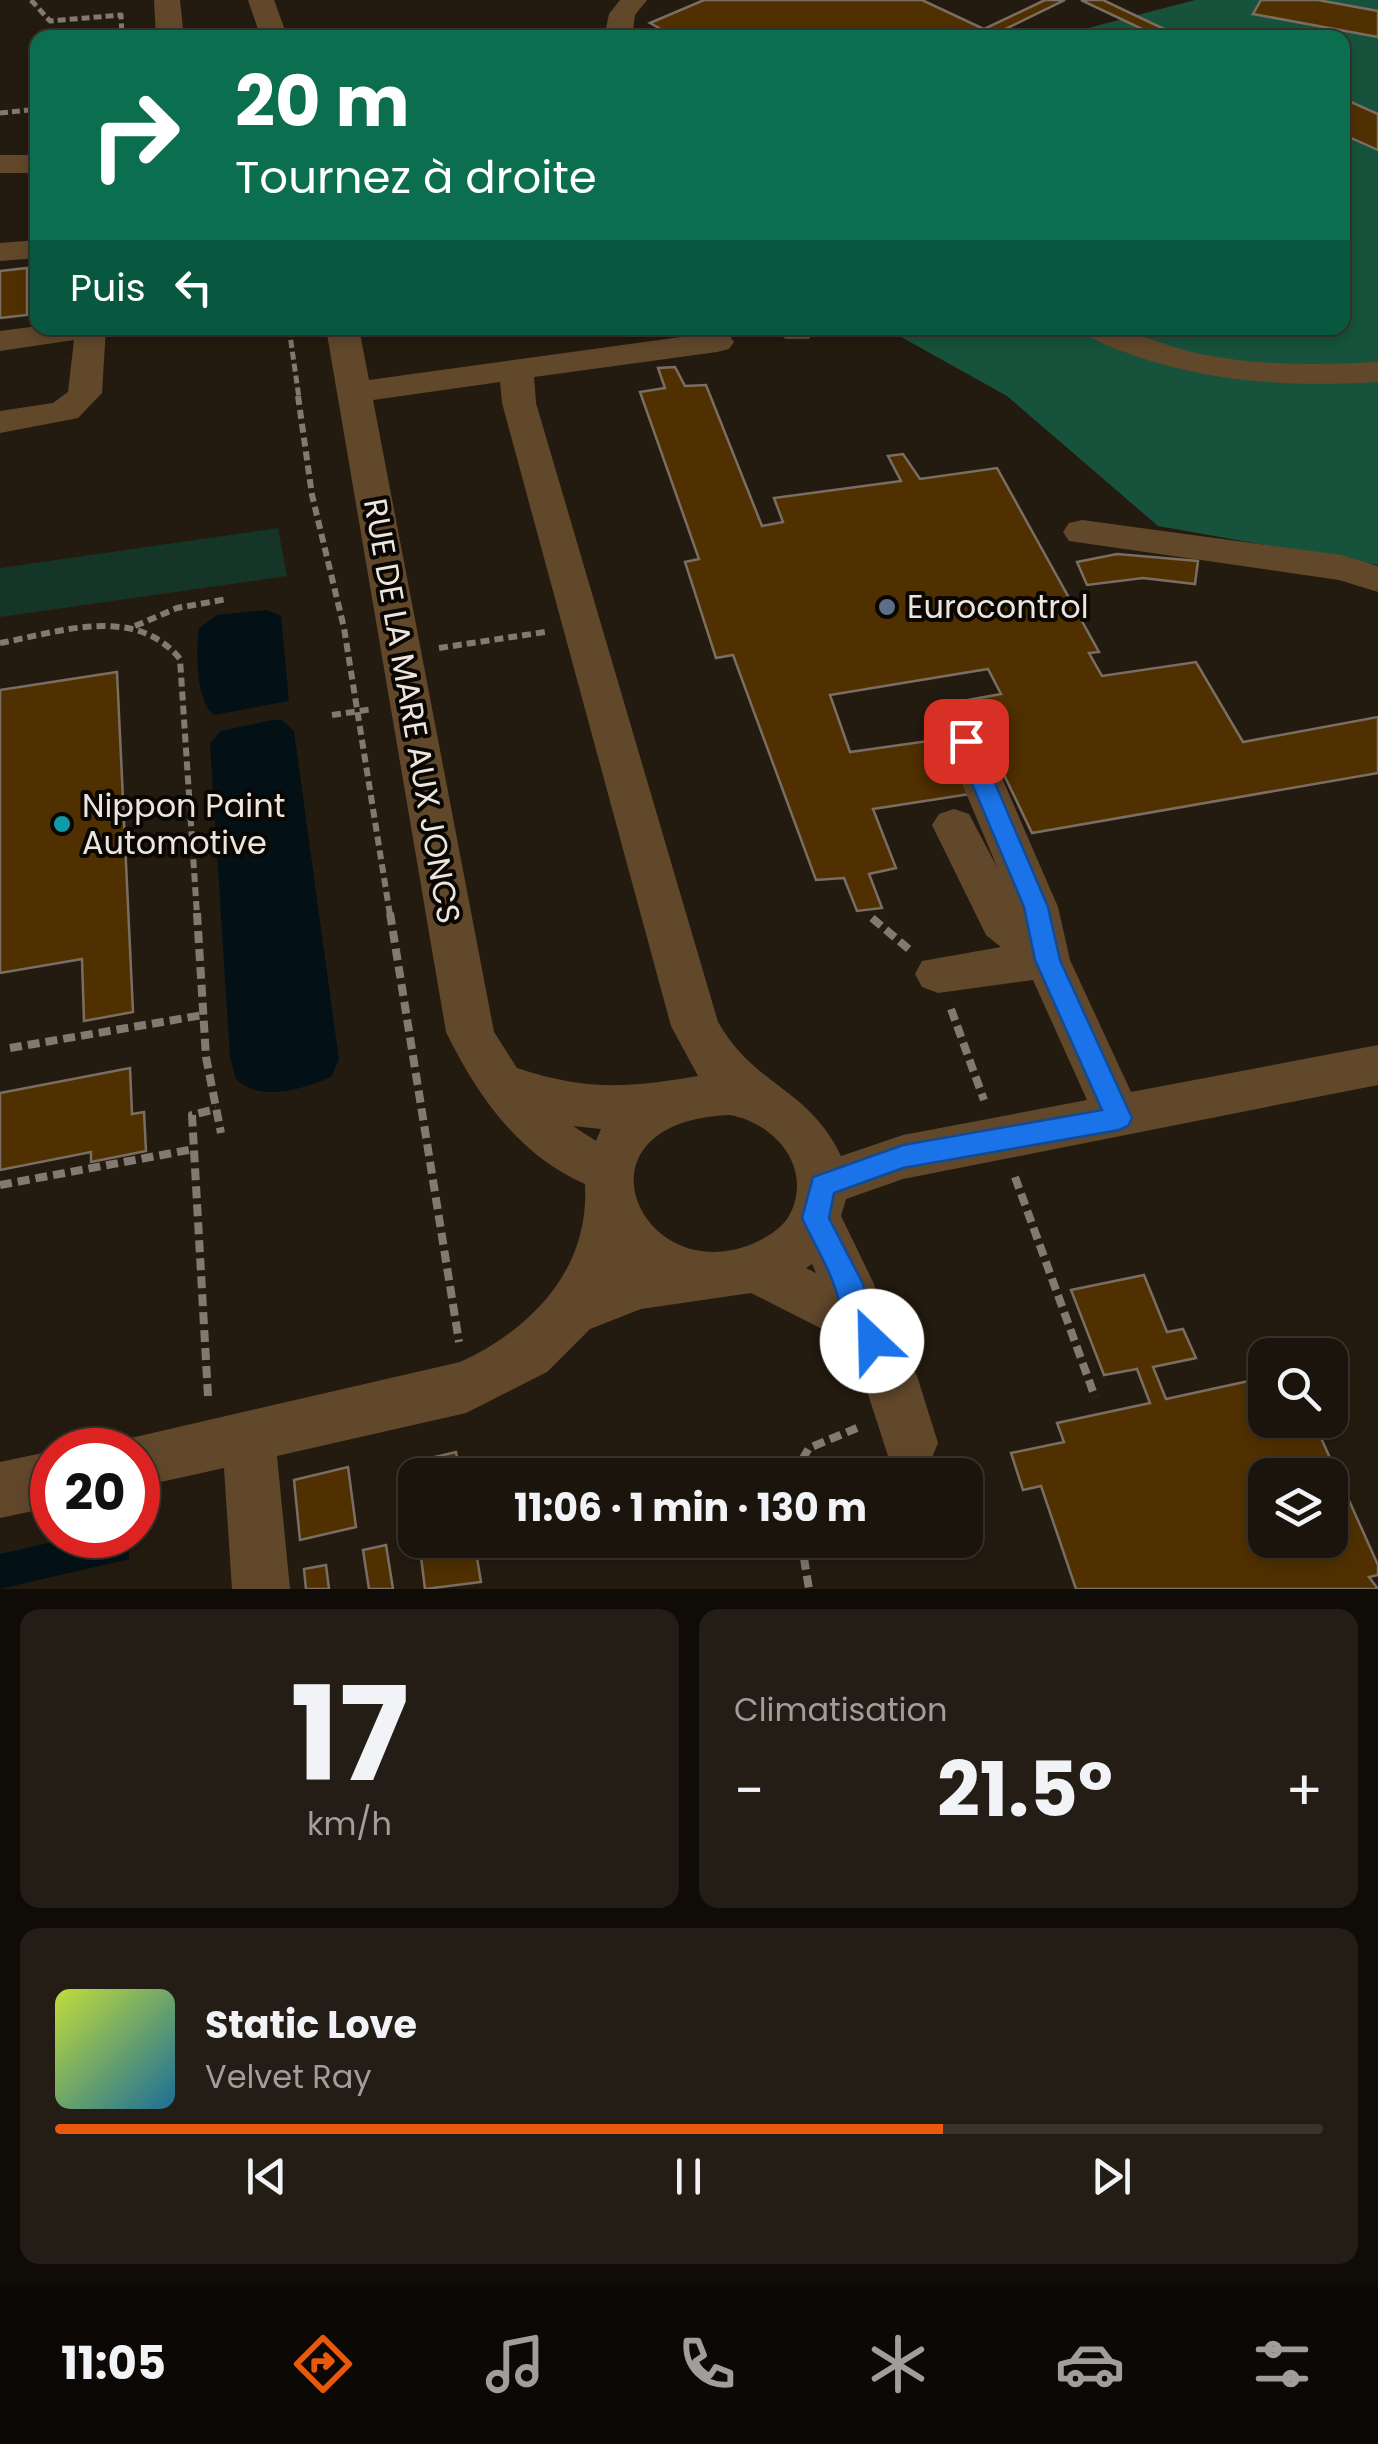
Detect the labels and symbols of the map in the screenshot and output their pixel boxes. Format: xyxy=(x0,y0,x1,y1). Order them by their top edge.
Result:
street label: RUE DE LA MARE AUX JONCS xyxy=(353,495,472,927)
place label: Eurocontrol xyxy=(907,584,1089,629)
marker: Eurocontrol xyxy=(876,596,898,618)
pin xyxy=(924,699,1009,784)
place label: Nippon Paint Automotive xyxy=(82,783,285,865)
marker: Nippon Paint Automotive xyxy=(51,813,73,835)
position arrow xyxy=(820,1289,924,1393)
speed limit sign: 20 xyxy=(30,1428,160,1558)

